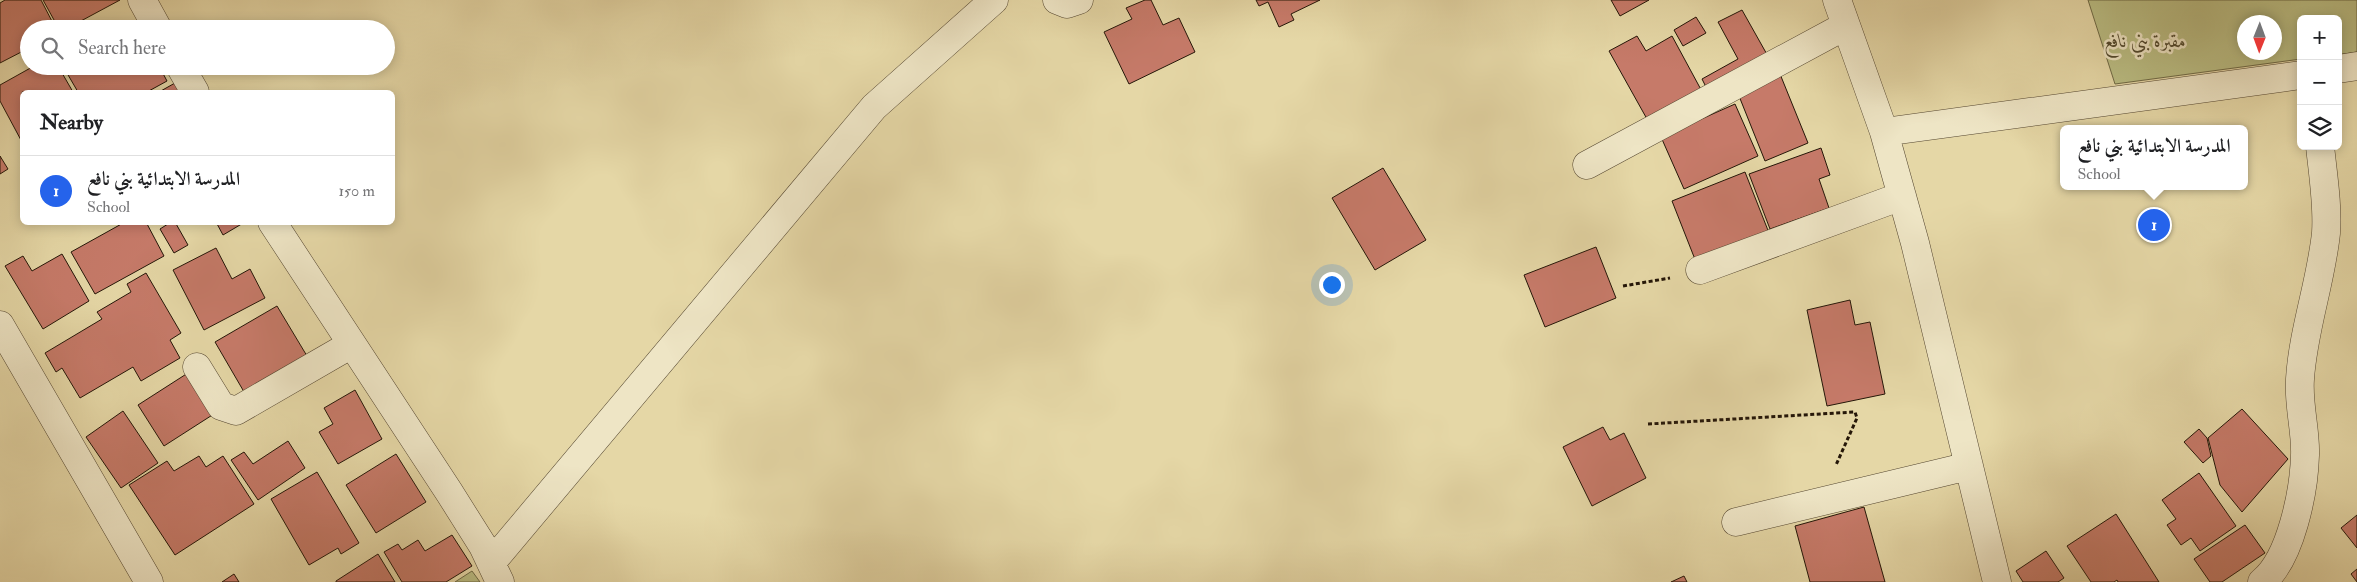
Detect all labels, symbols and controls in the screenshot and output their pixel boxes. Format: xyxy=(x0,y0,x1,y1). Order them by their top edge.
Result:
north arrow xyxy=(2237,15,2282,60)
map controls xyxy=(2297,15,2342,150)
button: + xyxy=(2297,15,2342,60)
search box xyxy=(20,20,395,75)
park label: مقبرة بني نافع xyxy=(2104,29,2186,58)
icon: search xyxy=(38,34,66,62)
text: Search here xyxy=(78,36,166,60)
button: − xyxy=(2297,60,2342,105)
button: layers xyxy=(2297,105,2342,150)
text: Nearby xyxy=(40,109,103,136)
popup xyxy=(2060,125,2248,190)
text: المدرسة الابتدائية بني نافع xyxy=(2077,134,2231,158)
text: School xyxy=(2077,164,2121,184)
text: المدرسة الابتدائية بني نافع xyxy=(87,167,240,191)
text: 1 xyxy=(53,181,59,201)
text: 150 m xyxy=(338,181,375,201)
text: School xyxy=(87,197,130,217)
pin: 1 xyxy=(2138,206,2170,244)
your location xyxy=(1319,272,1345,298)

